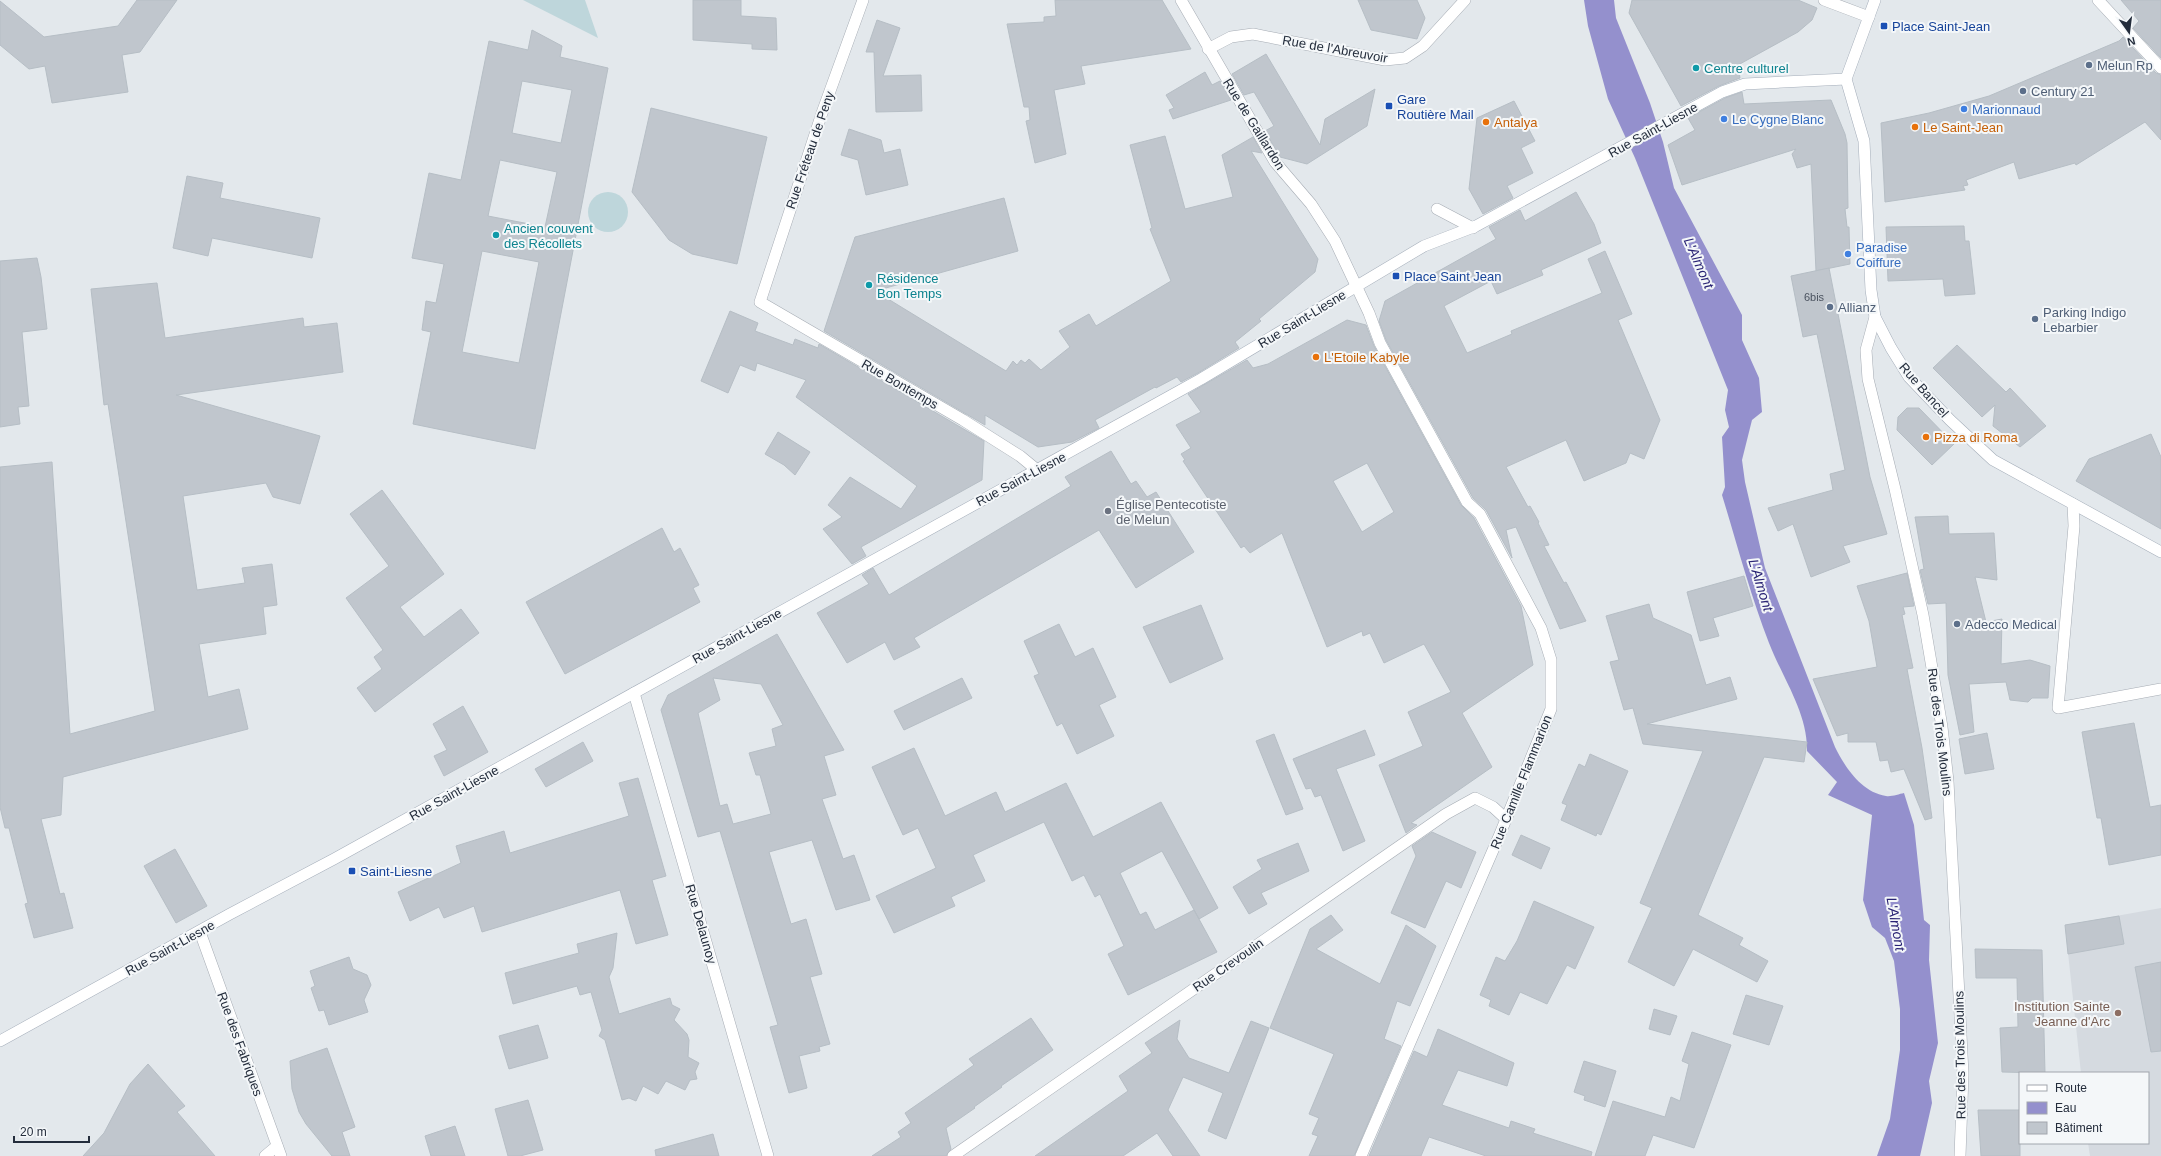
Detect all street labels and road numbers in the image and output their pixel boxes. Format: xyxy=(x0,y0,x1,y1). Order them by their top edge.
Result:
street label: Rue de l'Abreuvoir xyxy=(1281,32,1389,66)
street label: Rue de Gaillardon xyxy=(1220,76,1288,172)
street label: Rue Fréteau de Peny xyxy=(783,89,837,211)
street label: Rue Saint-Liesne xyxy=(1606,99,1700,161)
street label: Rue Saint-Liesne xyxy=(1255,287,1349,351)
street label: Rue Bontemps xyxy=(859,356,941,412)
street label: Rue Bancel xyxy=(1896,360,1952,420)
street label: Rue Saint-Liesne xyxy=(973,449,1069,509)
street label: Rue Saint-Liesne xyxy=(690,605,784,667)
street label: Rue des Trois Moulins xyxy=(1925,667,1955,797)
street label: Rue Camille Flammarion xyxy=(1487,713,1555,851)
street label: Rue Saint-Liesne xyxy=(407,762,501,824)
street label: Rue Delaunoy xyxy=(682,882,720,966)
street label: Rue Saint-Liesne xyxy=(123,917,217,979)
street label: Rue Crevoulin xyxy=(1190,935,1266,995)
street label: Rue des Fabriques xyxy=(214,990,266,1099)
street label: Rue des Trois Moulins xyxy=(1951,990,1969,1119)

